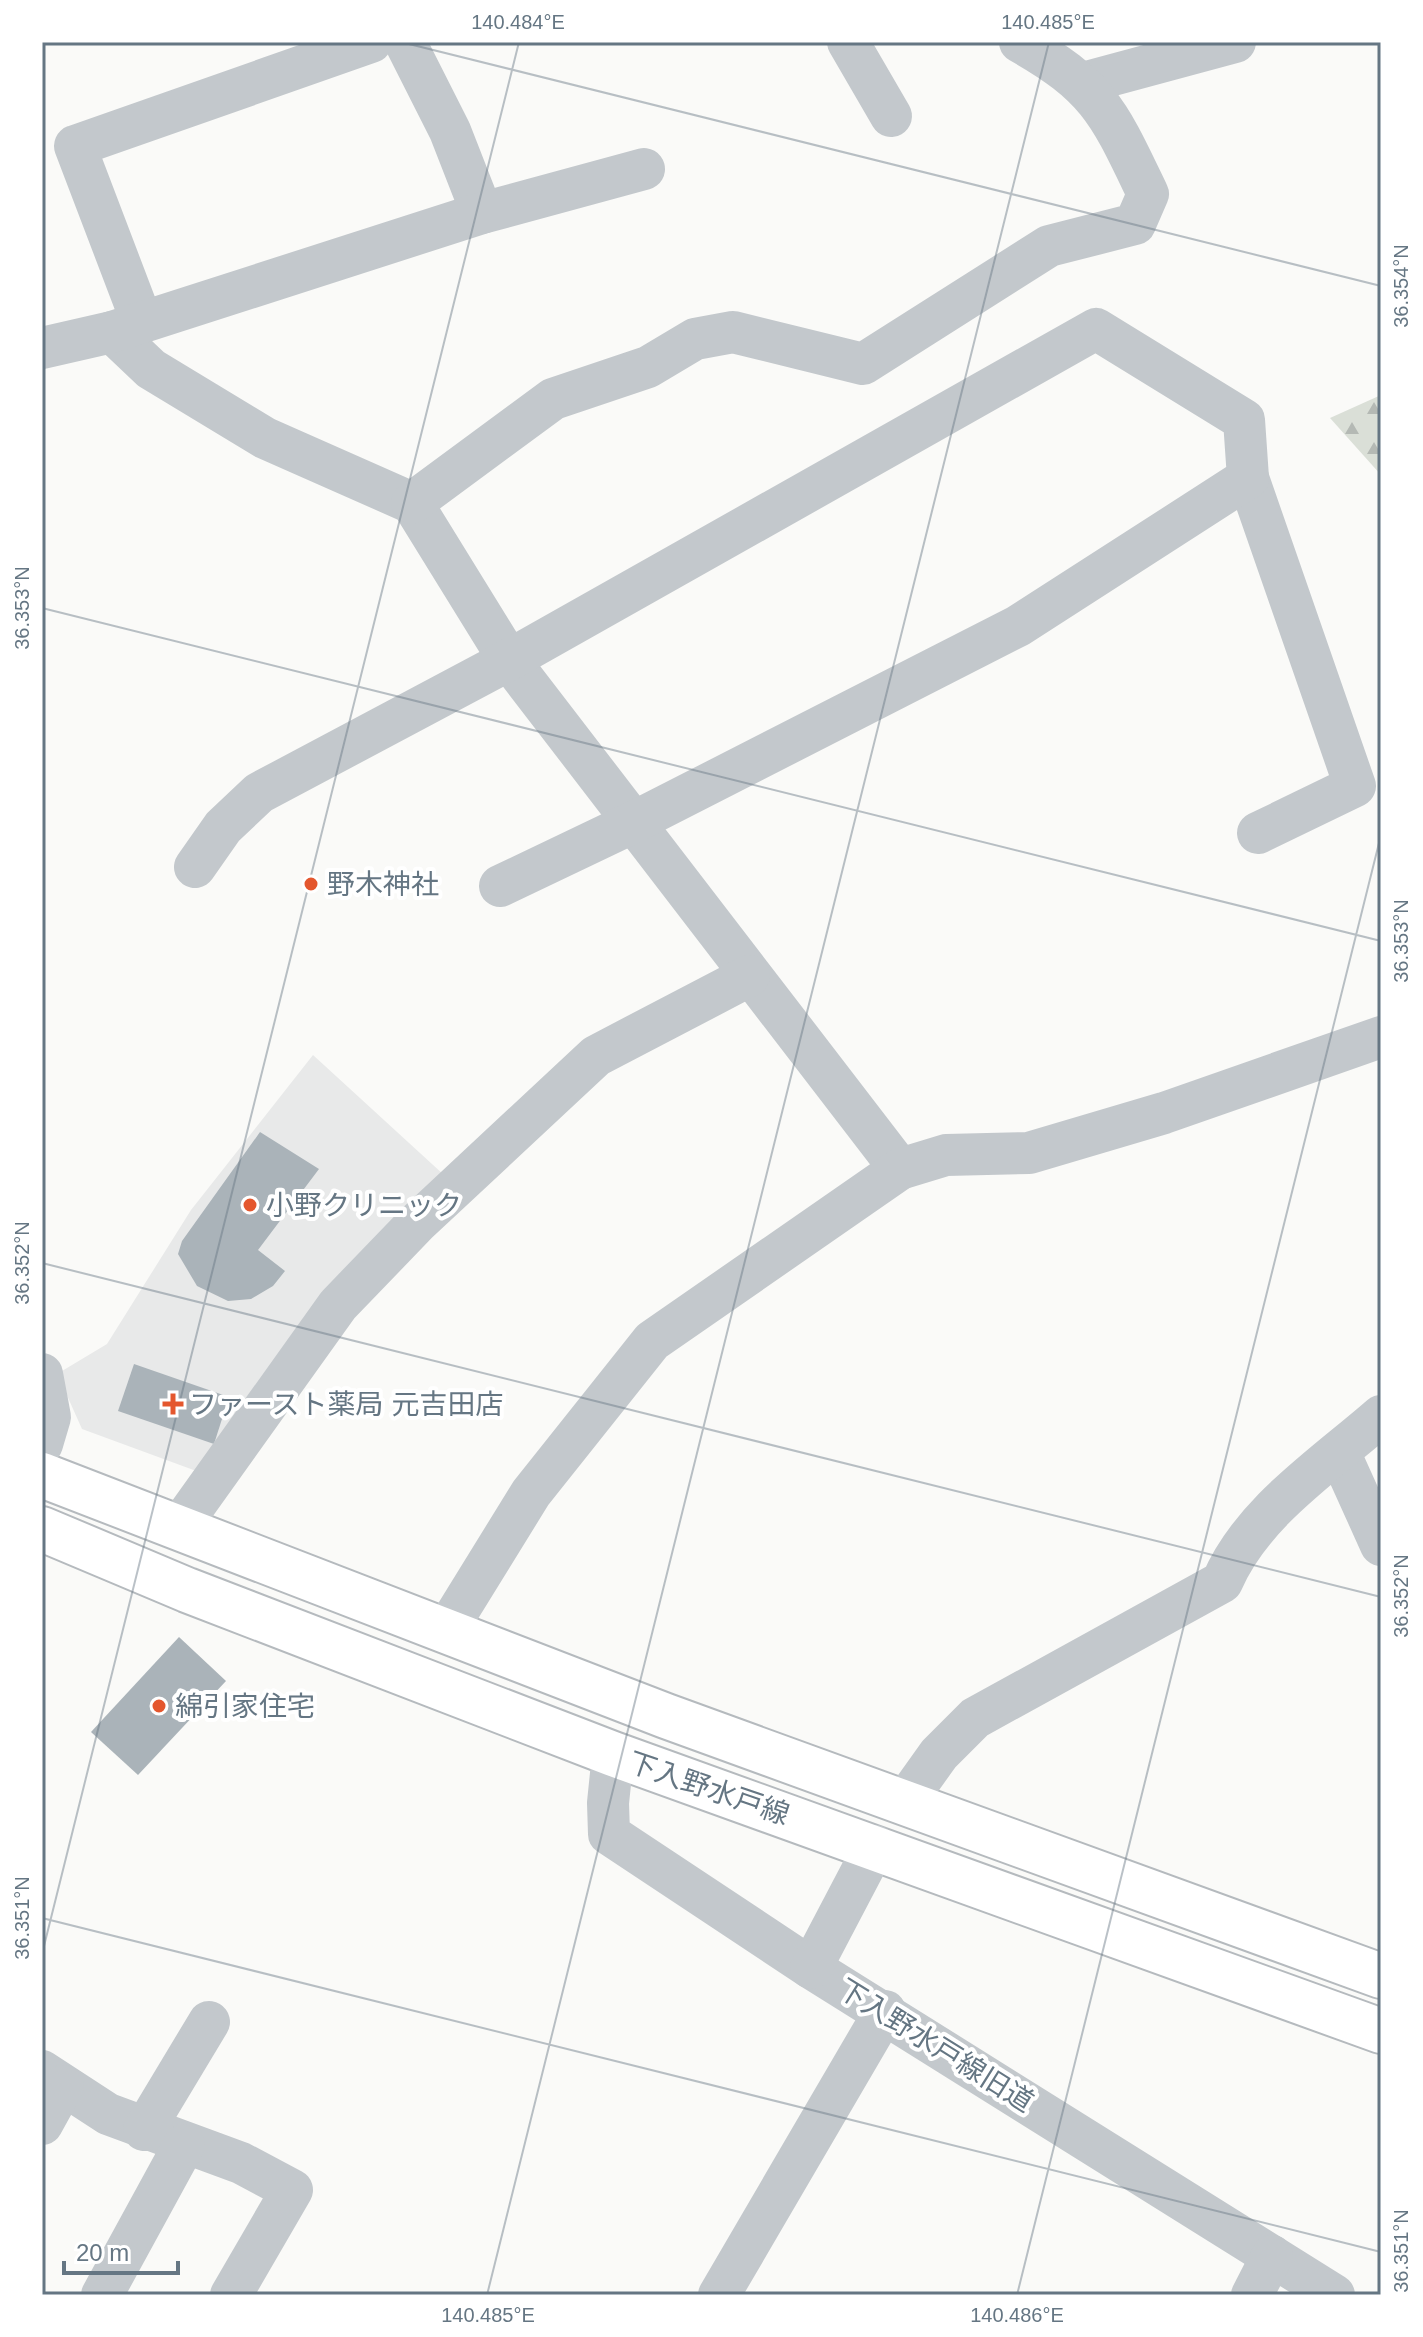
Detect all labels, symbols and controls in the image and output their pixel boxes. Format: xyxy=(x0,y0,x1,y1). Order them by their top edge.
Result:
text: 140.484°E xyxy=(471,11,565,33)
text: 140.485°E xyxy=(1001,11,1095,33)
text: 36.354°N xyxy=(1390,244,1412,328)
text: 36.353°N xyxy=(11,566,33,650)
place label: 野木神社 xyxy=(327,869,439,900)
marker: 野木神社 xyxy=(302,875,320,893)
text: 36.353°N xyxy=(1390,899,1412,983)
place label: 小野クリニック xyxy=(266,1190,462,1221)
marker: 小野クリニック xyxy=(241,1196,259,1214)
text: 36.352°N xyxy=(11,1221,33,1305)
place label: ファースト薬局 元吉田店 xyxy=(189,1389,503,1420)
marker: ファースト薬局 元吉田店 xyxy=(164,1395,182,1413)
text: 36.352°N xyxy=(1390,1554,1412,1638)
place label: 綿引家住宅 xyxy=(175,1691,315,1722)
marker: 綿引家住宅 xyxy=(150,1697,168,1715)
street label: 下入野水戸線 xyxy=(624,1746,793,1830)
text: 36.351°N xyxy=(11,1876,33,1960)
street label: 下入野水戸線旧道 xyxy=(833,1973,1039,2118)
text: 36.351°N xyxy=(1390,2209,1412,2293)
scale bar xyxy=(64,2225,178,2275)
text: 20 m xyxy=(76,2239,129,2266)
text: 140.485°E xyxy=(441,2304,535,2326)
text: 140.486°E xyxy=(970,2304,1064,2326)

